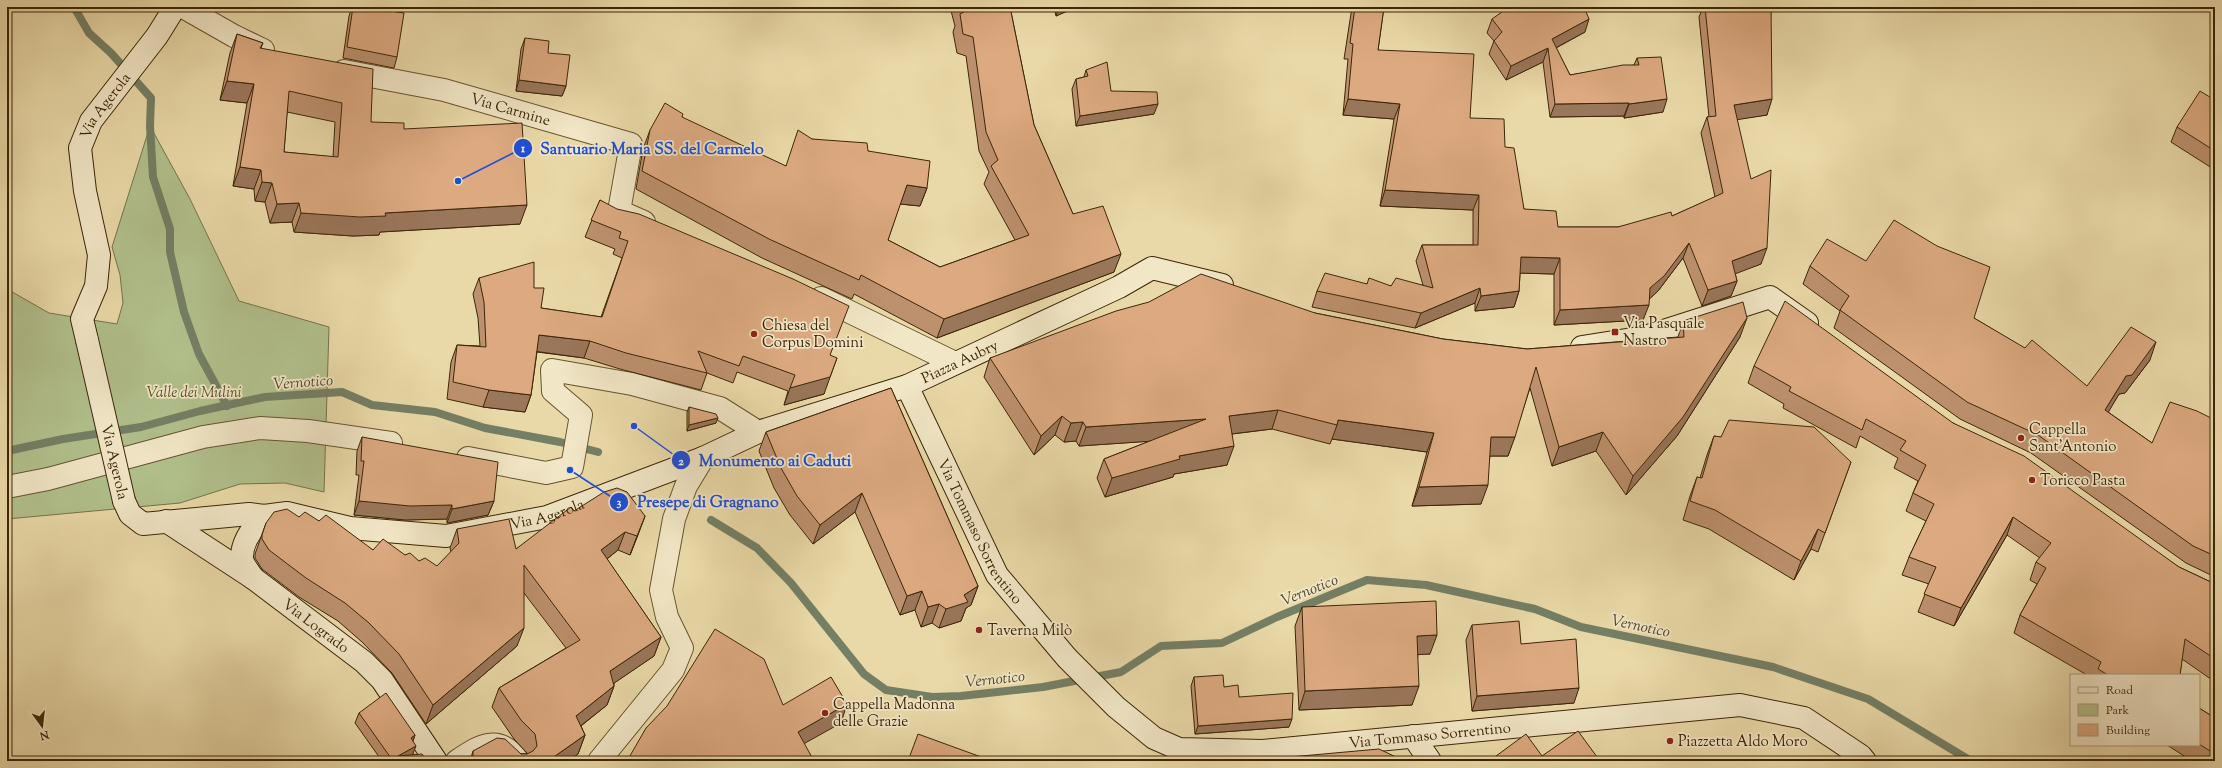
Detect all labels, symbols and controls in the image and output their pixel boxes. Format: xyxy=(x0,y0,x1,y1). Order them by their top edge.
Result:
street label: Via Agerola xyxy=(76,69,137,142)
street label: Via Carmine xyxy=(468,89,553,132)
callout: Santuario Maria SS. del Carmelo xyxy=(513,134,772,162)
text: Santuario Maria SS. del Carmelo xyxy=(540,139,764,162)
text: 1 xyxy=(520,140,526,158)
place label: Via Pasquale Nastro xyxy=(1623,314,1704,352)
place label: Chiesa del Corpus Domini xyxy=(762,316,863,354)
marker: Via Pasquale Nastro xyxy=(1610,327,1620,337)
marker: Chiesa del Corpus Domini xyxy=(749,329,759,339)
street label: Piazza Aubry xyxy=(918,336,1002,390)
water label: Vernotico xyxy=(273,370,334,397)
park label: Valle dei Mulini xyxy=(146,383,242,404)
place label: Cappella Sant'Antonio xyxy=(2029,420,2116,458)
street label: Via Agerola xyxy=(95,422,132,502)
marker: Cappella Sant'Antonio xyxy=(2016,433,2026,443)
callout: Monumento ai Caduti xyxy=(671,446,860,474)
text: Monumento ai Caduti xyxy=(699,451,852,474)
text: 2 xyxy=(678,453,684,471)
street label: Via Tommaso Sorrentino xyxy=(931,456,1026,609)
place label: Toricco Pasta xyxy=(2040,471,2125,492)
marker: Toricco Pasta xyxy=(2027,475,2037,485)
callout: Presepe di Gragnano xyxy=(609,488,787,516)
text: Presepe di Gragnano xyxy=(637,492,779,515)
text: 3 xyxy=(617,494,622,512)
street label: Via Agerola xyxy=(508,495,588,536)
water label: Vernotico xyxy=(1278,569,1342,613)
street label: Via Logrado xyxy=(277,595,353,659)
water label: Vernotico xyxy=(1609,610,1672,645)
place label: Taverna Milò xyxy=(987,621,1072,642)
marker: Taverna Milò xyxy=(974,625,984,635)
water label: Vernotico xyxy=(964,666,1026,695)
legend xyxy=(2070,674,2200,746)
text: Road xyxy=(2106,682,2133,700)
place label: Cappella Madonna delle Grazie xyxy=(833,695,955,733)
text: Park xyxy=(2106,702,2129,720)
north arrow xyxy=(22,706,62,746)
marker: Cappella Madonna delle Grazie xyxy=(820,708,830,718)
street label: Via Tommaso Sorrentino xyxy=(1348,718,1512,755)
text: Building xyxy=(2106,722,2150,740)
text: N xyxy=(38,726,52,744)
place label: Piazzetta Aldo Moro xyxy=(1678,732,1808,753)
marker: Piazzetta Aldo Moro xyxy=(1665,736,1675,746)

